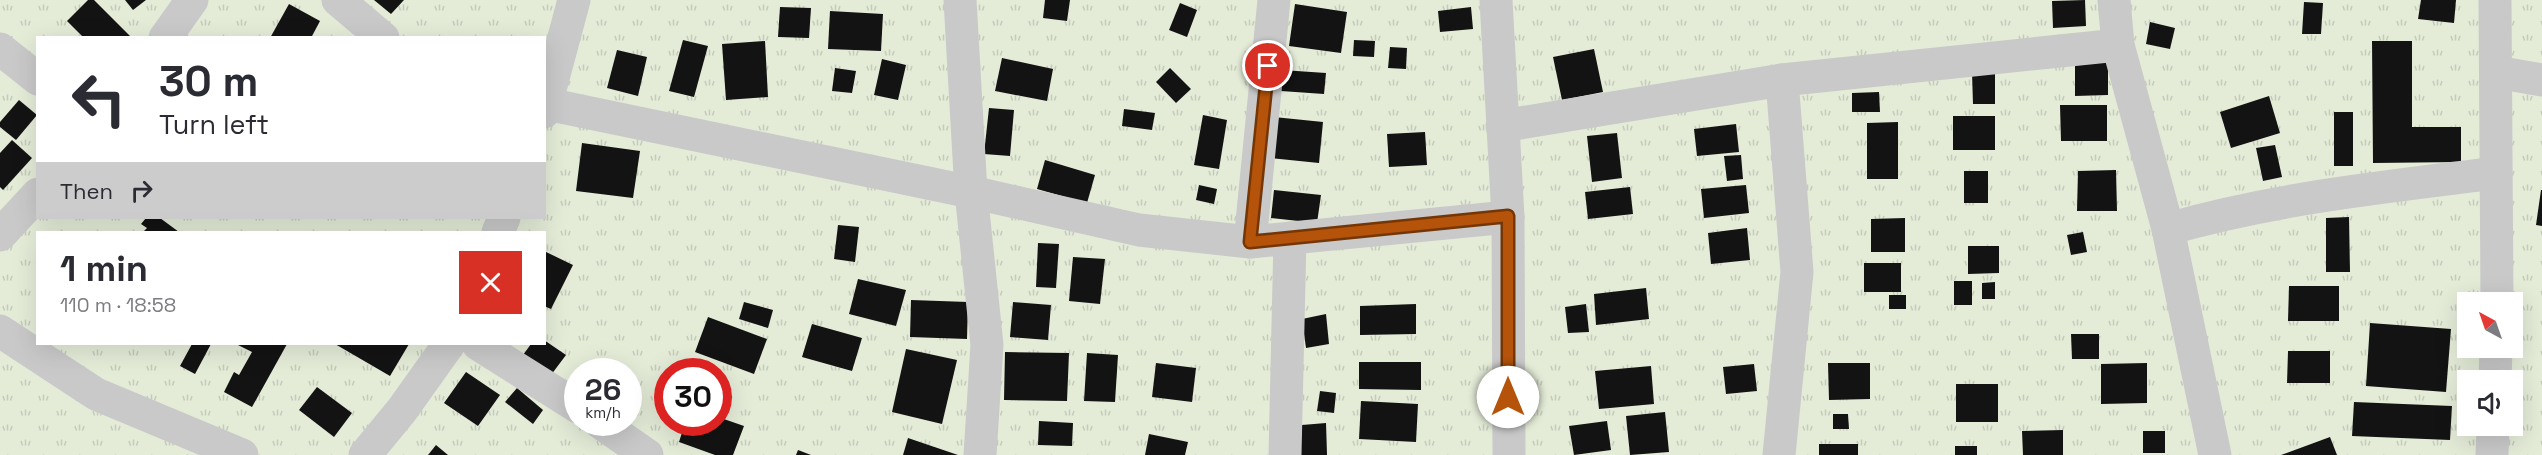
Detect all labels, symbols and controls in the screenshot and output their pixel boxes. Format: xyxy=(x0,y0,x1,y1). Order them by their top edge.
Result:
pin xyxy=(1242,40,1293,91)
icon: arrive xyxy=(1251,49,1284,82)
text: 30 m xyxy=(159,55,258,108)
icon: left xyxy=(60,60,138,138)
text: Turn left xyxy=(159,107,269,142)
icon: right xyxy=(125,174,158,207)
text: Then xyxy=(60,177,113,205)
text: 1 min xyxy=(60,246,148,292)
button: close xyxy=(459,251,522,314)
text: 110 m · 18:58 xyxy=(60,292,176,318)
north arrow xyxy=(2457,292,2523,358)
map controls xyxy=(2457,292,2523,436)
speed limit sign: 30 xyxy=(654,358,732,436)
position arrow xyxy=(1476,365,1540,429)
text: 26 xyxy=(585,370,621,409)
button: sound xyxy=(2457,370,2523,436)
text: km/h xyxy=(585,403,621,422)

